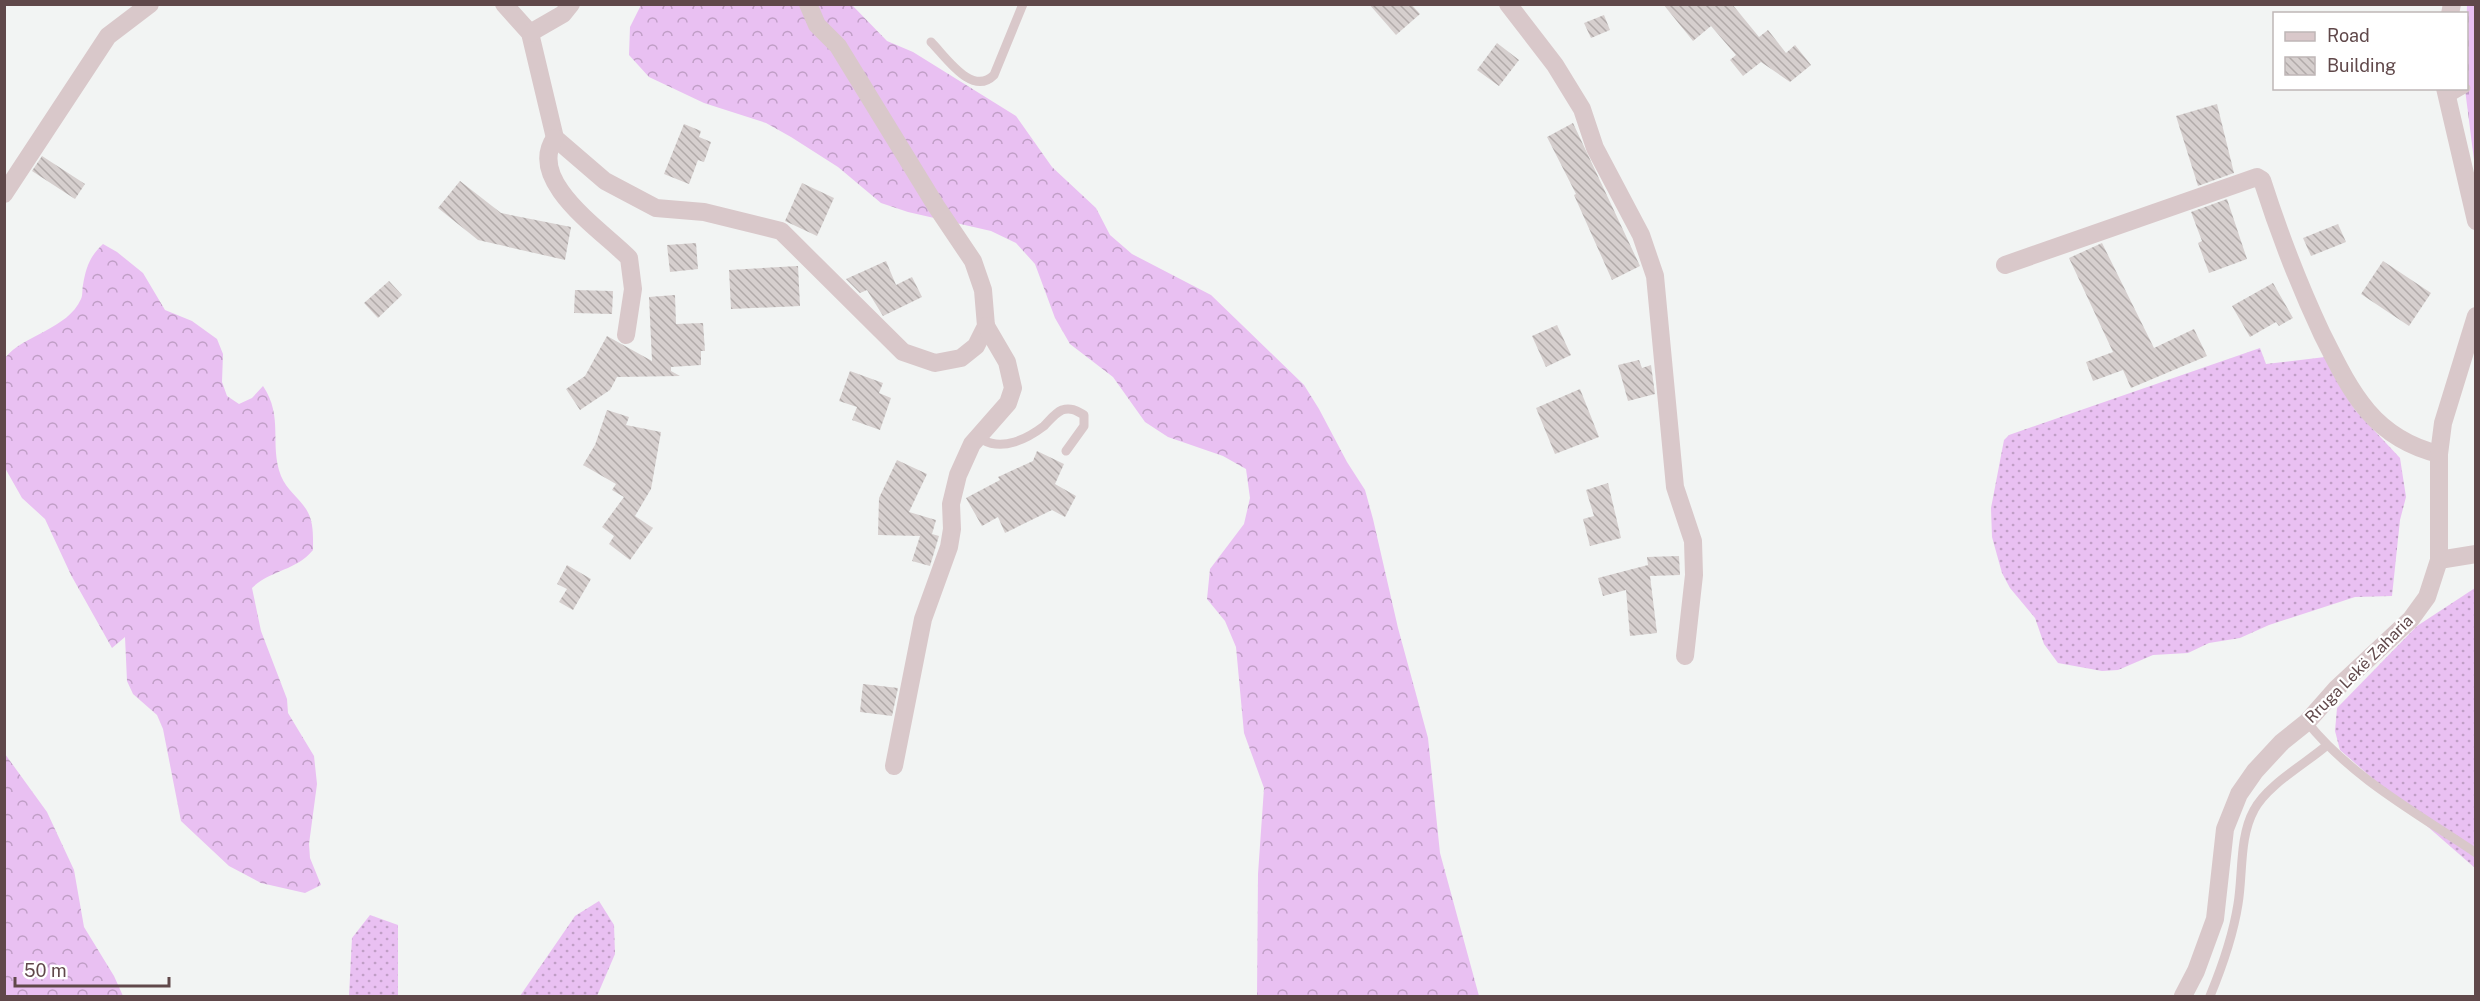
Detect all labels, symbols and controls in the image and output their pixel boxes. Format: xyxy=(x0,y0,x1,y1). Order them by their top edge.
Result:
legend xyxy=(2273,12,2468,90)
text: Road xyxy=(2327,25,2370,46)
text: Building xyxy=(2327,55,2396,76)
street label: Rruga Lekë Zaharia xyxy=(2301,611,2417,727)
scale bar xyxy=(15,950,170,988)
text: 50 m xyxy=(24,960,67,981)

